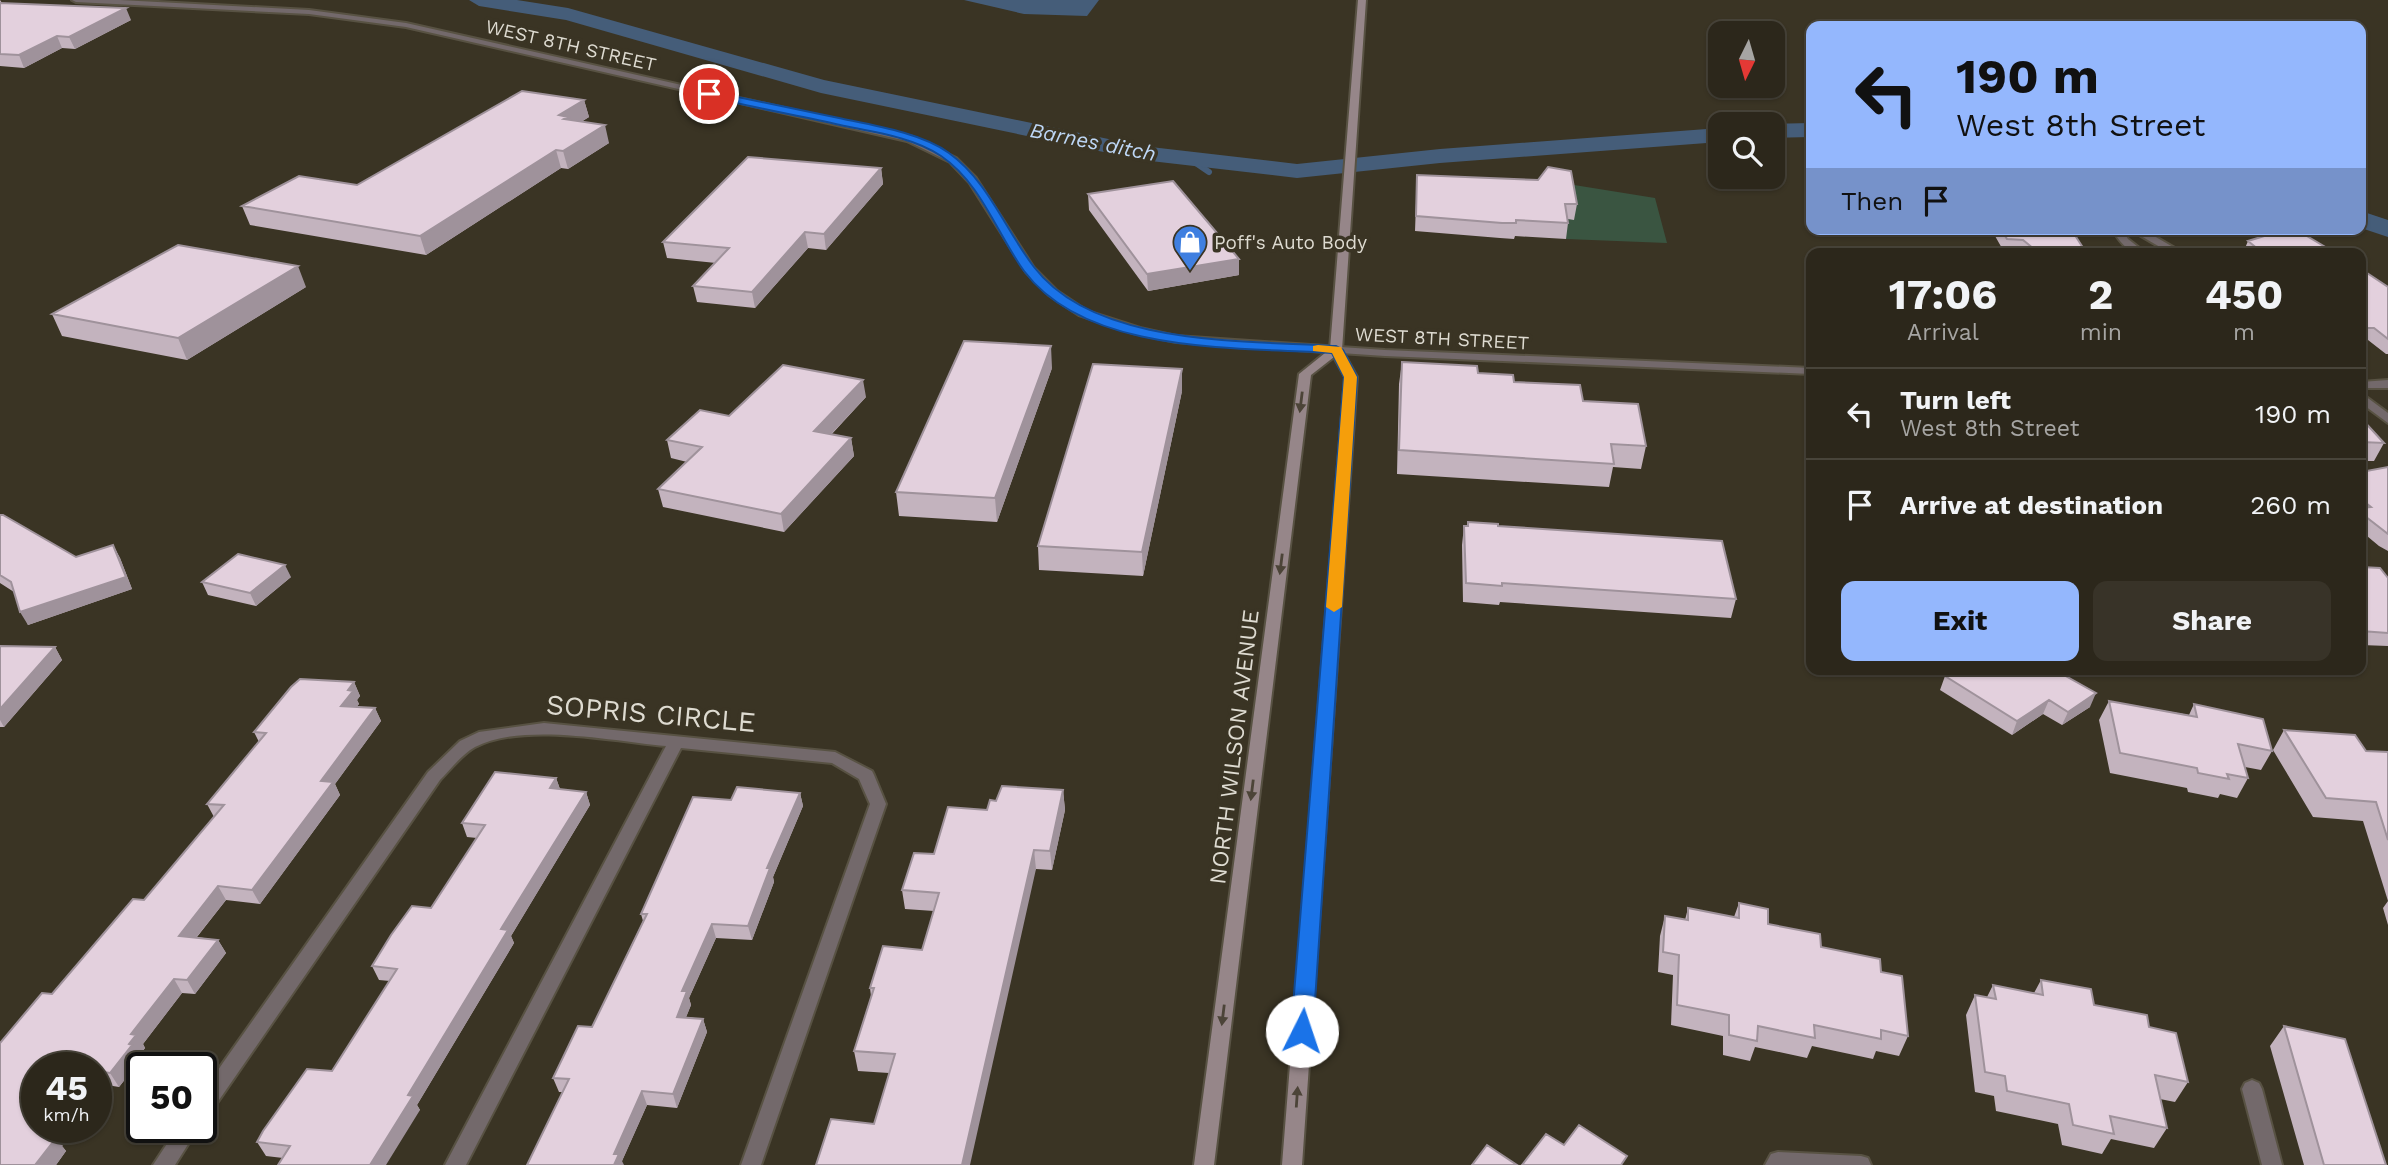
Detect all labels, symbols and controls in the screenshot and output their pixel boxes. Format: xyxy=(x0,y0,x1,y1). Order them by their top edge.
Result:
street label: WEST 8TH STREET xyxy=(483,15,658,76)
north arrow xyxy=(1708,21,1785,98)
map controls xyxy=(1708,21,1785,189)
text: 190 m xyxy=(1956,47,2099,105)
icon: left xyxy=(1841,49,1932,140)
pin xyxy=(679,64,739,124)
icon: arrive xyxy=(690,75,728,113)
text: West 8th Street xyxy=(1956,106,2205,144)
button: search xyxy=(1708,112,1785,189)
water label: Barnes ditch xyxy=(1028,117,1158,166)
icon: arrive xyxy=(1917,182,1955,220)
text: Then xyxy=(1841,186,1903,216)
shop icon: Poff's Auto Body xyxy=(1171,223,1209,272)
place label: Poff's Auto Body xyxy=(1214,231,1367,254)
text: 17:06 xyxy=(1889,270,1997,319)
text: 2 xyxy=(2088,270,2113,319)
text: 450 xyxy=(2205,270,2283,319)
text: Arrival xyxy=(1907,319,1979,346)
text: min xyxy=(2080,319,2122,346)
text: m xyxy=(2233,319,2255,346)
street label: WEST 8TH STREET xyxy=(1354,322,1530,355)
text: Turn left xyxy=(1900,385,2011,415)
one-way arrow xyxy=(1296,391,1307,413)
icon: left xyxy=(1841,395,1879,433)
text: 190 m xyxy=(2255,399,2331,429)
text: West 8th Street xyxy=(1900,415,2079,442)
icon: arrive xyxy=(1841,486,1879,524)
text: Arrive at destination xyxy=(1900,490,2163,520)
text: 260 m xyxy=(2250,490,2331,520)
one-way arrow xyxy=(1275,553,1286,575)
button: Exit xyxy=(1841,581,2079,661)
button: Share xyxy=(2093,581,2331,661)
street label: NORTH WILSON AVENUE xyxy=(1204,608,1265,886)
street label: SOPRIS CIRCLE xyxy=(545,688,757,739)
one-way arrow xyxy=(1246,779,1257,801)
position arrow xyxy=(1265,994,1339,1068)
one-way arrow xyxy=(1218,1005,1229,1027)
speed limit sign: 50 xyxy=(126,1052,217,1143)
text: 45 xyxy=(45,1067,88,1109)
one-way arrow xyxy=(1292,1086,1303,1108)
text: km/h xyxy=(43,1104,90,1125)

